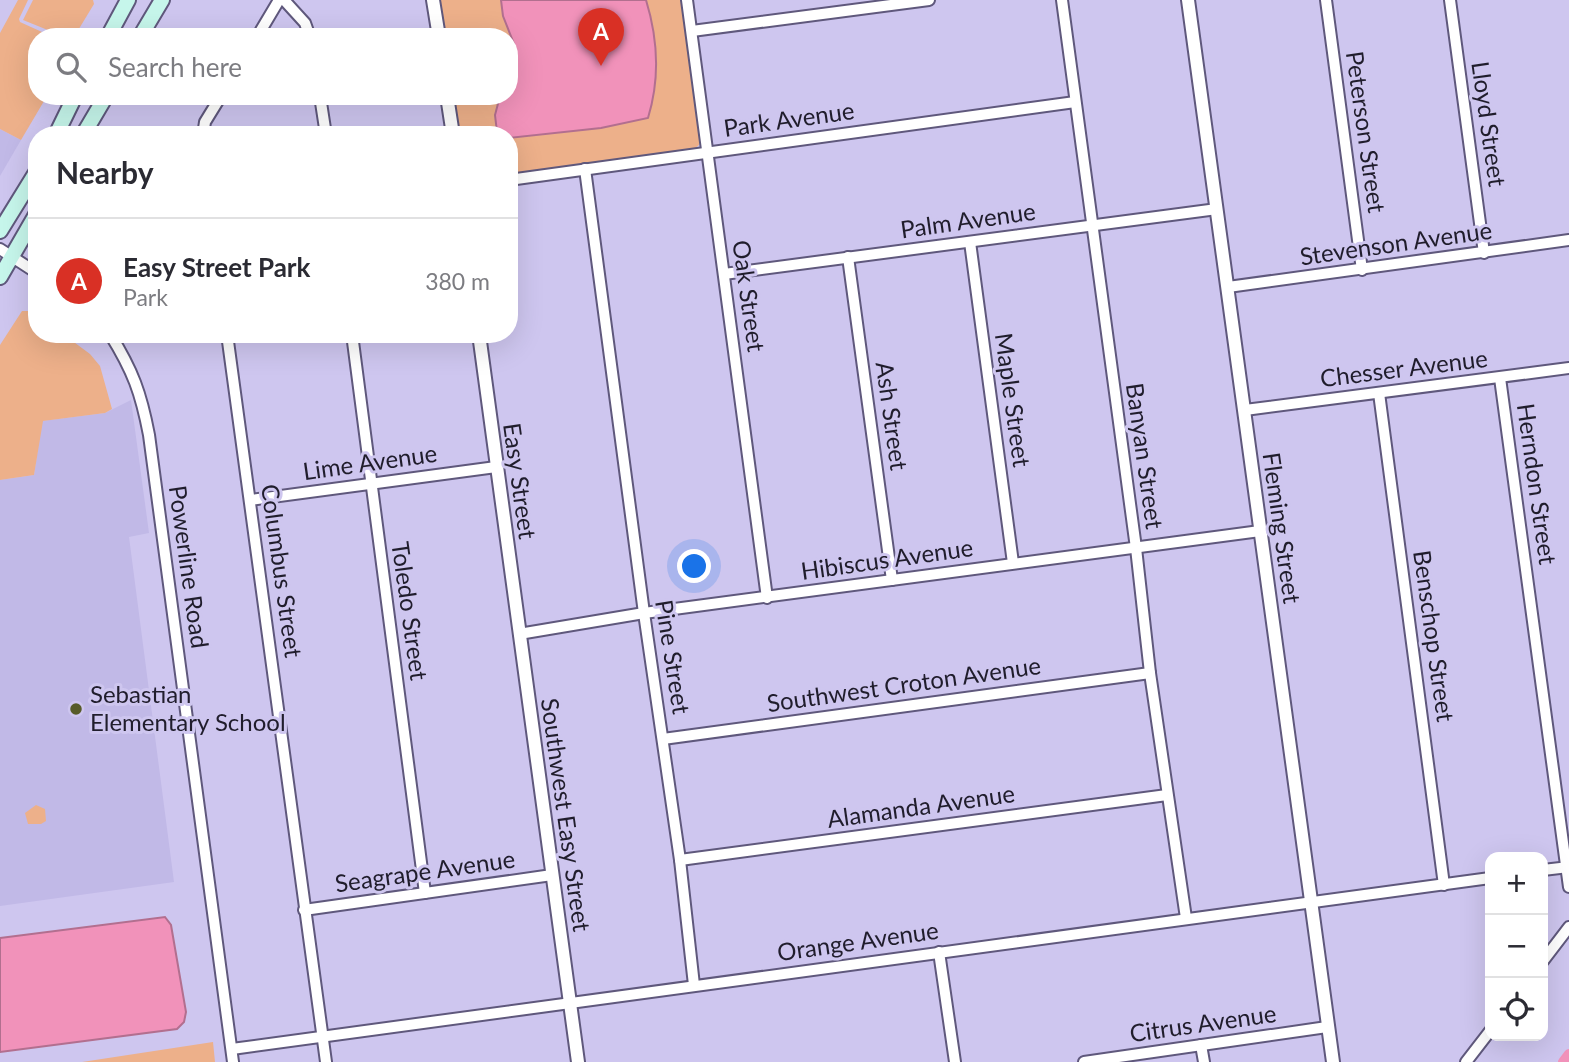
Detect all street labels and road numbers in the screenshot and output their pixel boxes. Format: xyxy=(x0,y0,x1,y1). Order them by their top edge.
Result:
street label: Peterson Street xyxy=(1341,49,1392,215)
street label: Lloyd Street xyxy=(1466,59,1513,189)
street label: Park Avenue xyxy=(722,95,856,142)
street label: Palm Avenue xyxy=(898,196,1037,243)
street label: Stevenson Avenue xyxy=(1298,215,1494,270)
street label: Oak Street xyxy=(727,238,772,354)
street label: Maple Street xyxy=(990,331,1037,469)
street label: Chesser Avenue xyxy=(1318,343,1489,392)
street label: Ash Street xyxy=(871,360,915,472)
street label: Banyan Street xyxy=(1121,381,1170,531)
street label: Herndon Street xyxy=(1512,401,1563,567)
street label: Easy Street xyxy=(498,421,543,541)
street label: Lime Avenue xyxy=(301,438,439,485)
street label: Fleming Street xyxy=(1258,450,1308,606)
street label: Columbus Street xyxy=(256,482,309,660)
street label: Powerline Road xyxy=(164,483,215,650)
street label: Hibiscus Avenue xyxy=(799,532,975,585)
street label: Toledo Street xyxy=(386,540,435,682)
street label: Benschop Street xyxy=(1408,548,1461,724)
street label: Pine Street xyxy=(650,597,697,716)
street label: Southwest Croton Avenue xyxy=(765,650,1043,717)
street label: Southwest Easy Street xyxy=(536,696,597,934)
street label: Alamanda Avenue xyxy=(825,778,1016,833)
street label: Seagrape Avenue xyxy=(333,844,517,897)
street label: Orange Avenue xyxy=(775,915,940,966)
street label: Citrus Avenue xyxy=(1128,998,1278,1047)

